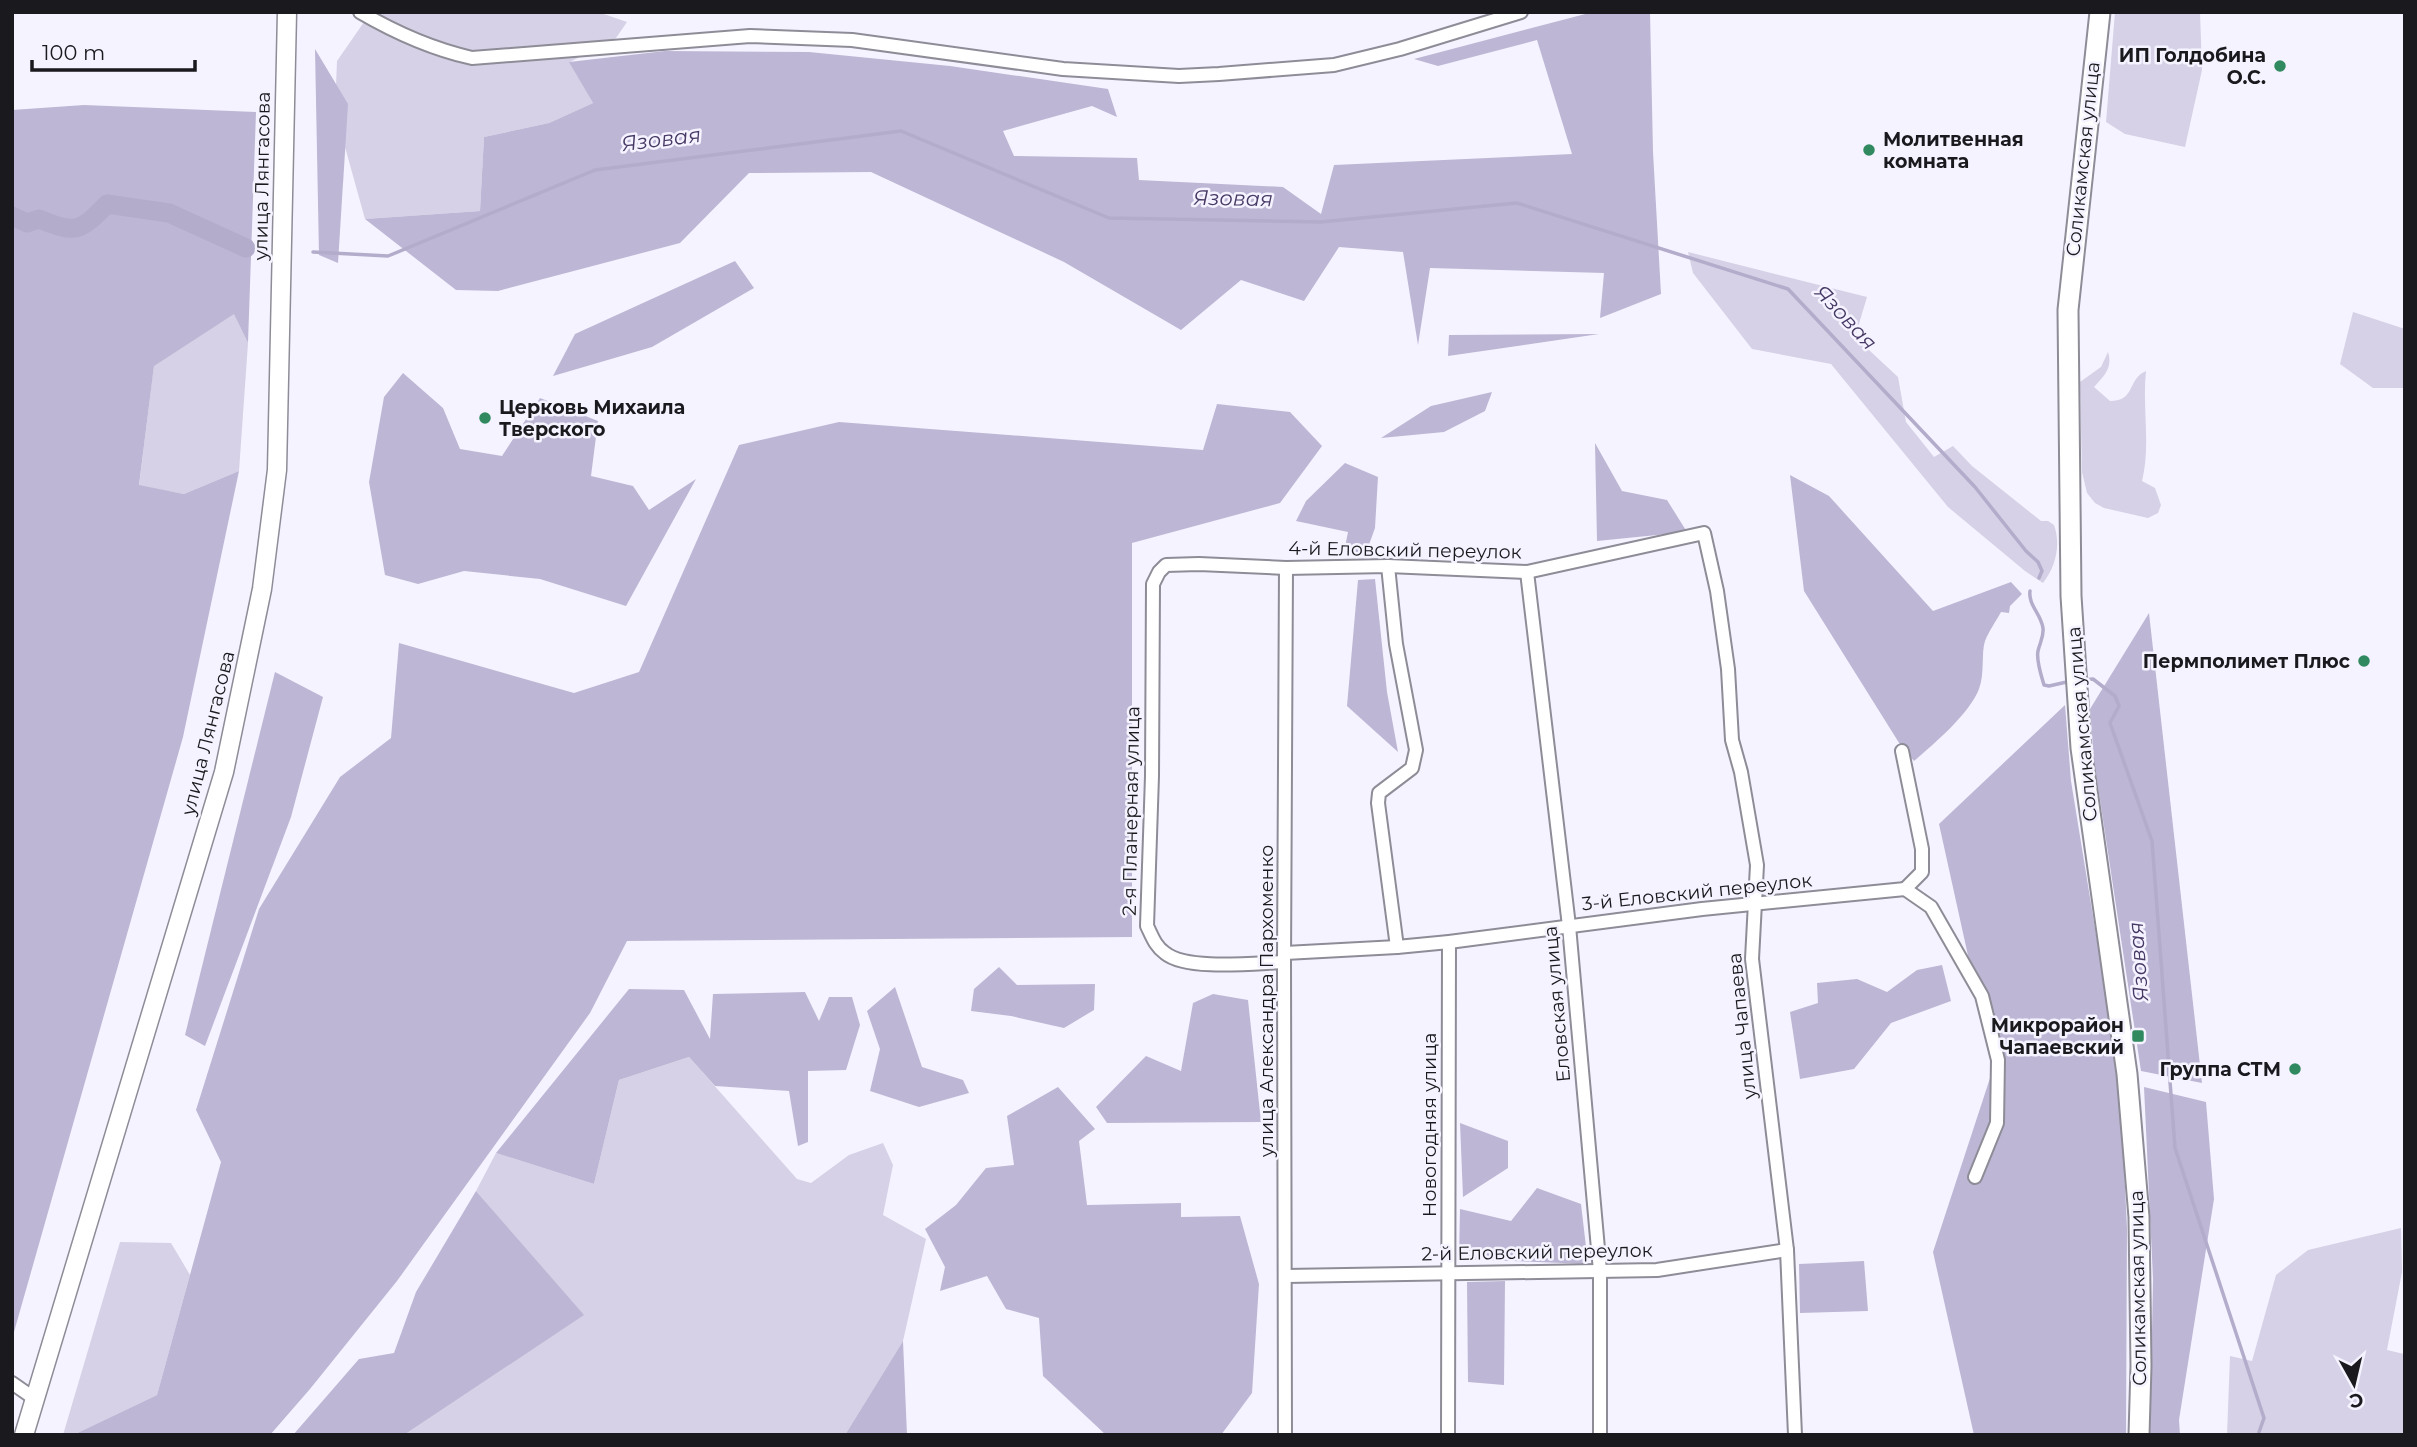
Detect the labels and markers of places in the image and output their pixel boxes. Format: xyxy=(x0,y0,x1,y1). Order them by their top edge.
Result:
place label: ИП Голдобина О.С. xyxy=(2119,44,2266,89)
marker: ИП Голдобина О.С. xyxy=(2272,58,2288,74)
place label: Молитвенная комната xyxy=(1883,128,2024,173)
marker: Молитвенная комната xyxy=(1861,142,1877,158)
place label: Церковь Михаила Тверского xyxy=(499,396,685,441)
marker: Церковь Михаила Тверского xyxy=(477,410,493,426)
place label: Пермполимет Плюс xyxy=(2143,650,2350,673)
marker: Пермполимет Плюс xyxy=(2356,653,2372,669)
place label: Микрорайон Чапаевский xyxy=(1991,1014,2124,1059)
marker: Микрорайон Чапаевский xyxy=(2130,1028,2146,1044)
place label: Группа СТМ xyxy=(2159,1058,2281,1081)
marker: Группа СТМ xyxy=(2287,1061,2303,1077)

